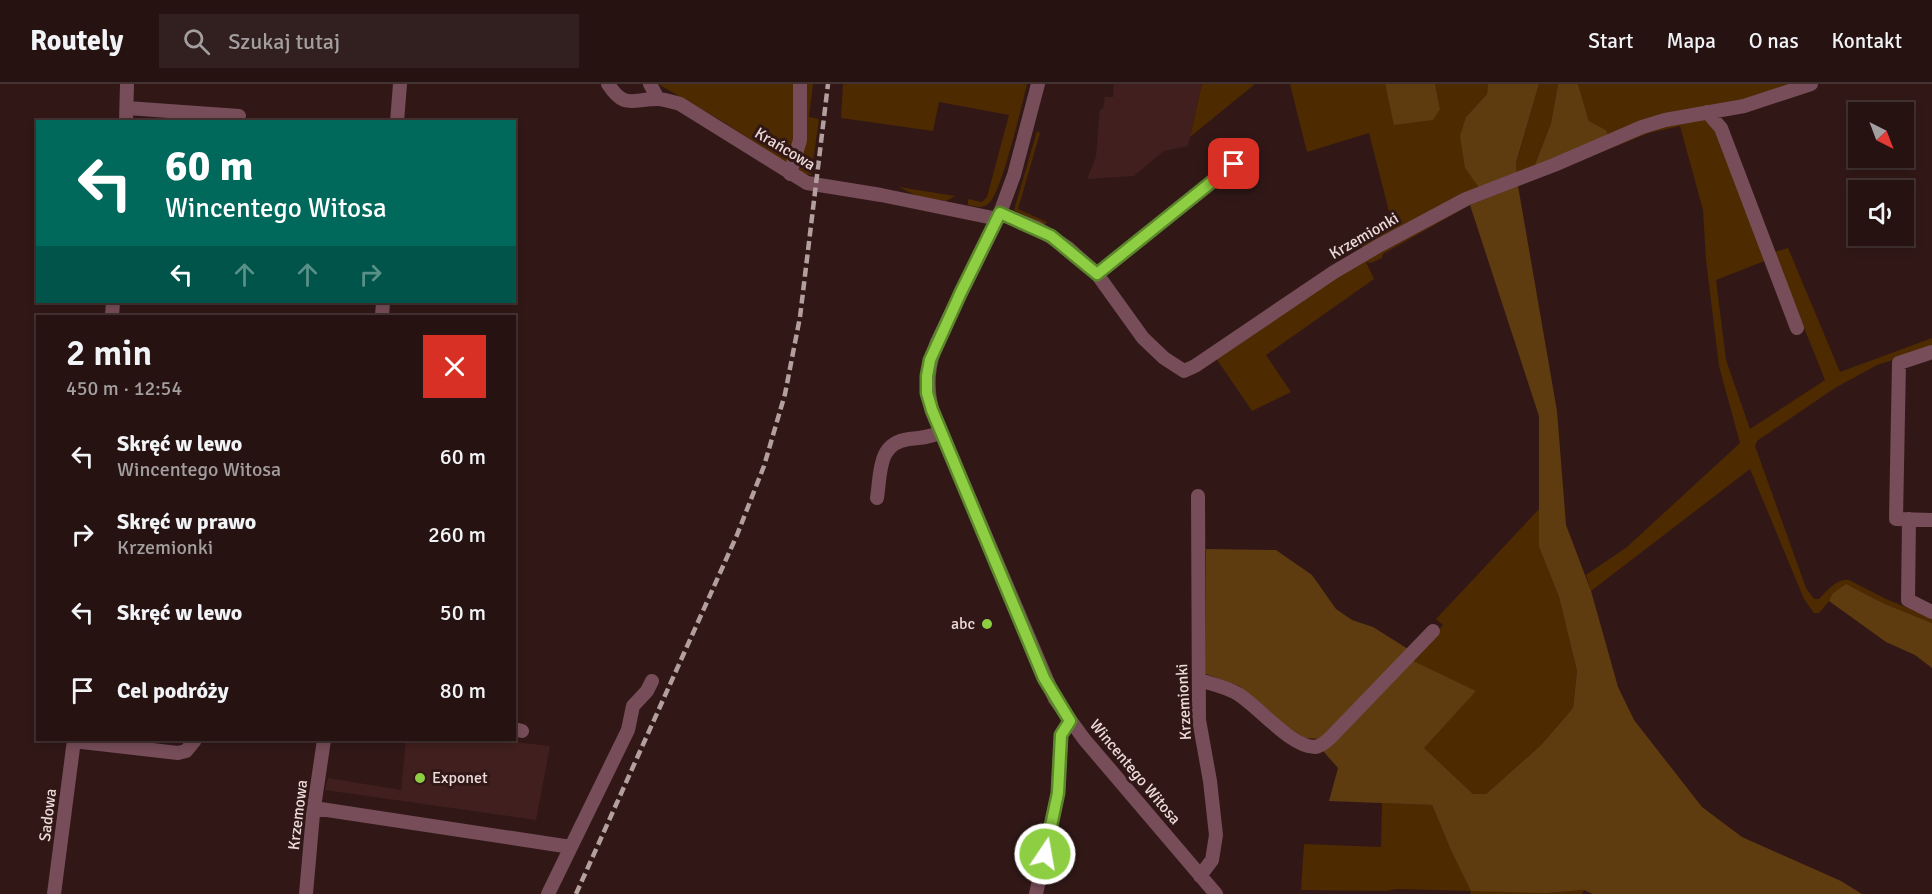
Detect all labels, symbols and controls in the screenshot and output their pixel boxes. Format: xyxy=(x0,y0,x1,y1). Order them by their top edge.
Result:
search box xyxy=(159,14,579,68)
text: Routely xyxy=(30,24,123,58)
icon: search xyxy=(180,25,213,58)
text: Szukaj tutaj xyxy=(228,28,340,55)
text: Start xyxy=(1588,28,1633,54)
text: Mapa xyxy=(1666,28,1716,54)
text: O nas xyxy=(1749,28,1799,54)
text: Kontakt xyxy=(1832,28,1902,54)
north arrow xyxy=(1848,102,1914,168)
map controls xyxy=(1848,102,1914,246)
street label: Krańcowa xyxy=(751,123,819,175)
pin xyxy=(1208,138,1259,189)
text: 60 m xyxy=(165,141,254,192)
icon: left xyxy=(66,144,144,222)
icon: arrive xyxy=(1217,147,1250,180)
button: sound xyxy=(1848,180,1914,246)
text: Wincentego Witosa xyxy=(165,192,387,225)
street label: Krzemionki xyxy=(1326,208,1402,264)
icon: left xyxy=(165,258,198,291)
icon: ahead xyxy=(228,258,261,291)
icon: ahead xyxy=(291,258,324,291)
icon: right xyxy=(354,258,387,291)
text: 2 min xyxy=(66,331,152,376)
button: close xyxy=(423,335,486,398)
text: 450 m · 12:54 xyxy=(66,376,182,401)
text: Skręć w lewo xyxy=(117,430,242,457)
icon: left xyxy=(66,440,99,473)
text: 60 m xyxy=(440,443,486,470)
text: Wincentego Witosa xyxy=(117,457,281,482)
text: Skręć w prawo xyxy=(117,508,256,535)
icon: right xyxy=(66,518,99,551)
text: 260 m xyxy=(428,521,486,548)
text: Krzemionki xyxy=(117,535,213,560)
icon: left xyxy=(66,596,99,629)
text: Skręć w lewo xyxy=(117,599,242,626)
text: 50 m xyxy=(440,599,486,626)
place label: abc xyxy=(951,614,975,634)
marker: abc xyxy=(980,617,994,631)
street label: Krzemionki xyxy=(1172,663,1196,741)
icon: arrive xyxy=(66,674,99,707)
text: Cel podróży xyxy=(117,677,229,704)
text: 80 m xyxy=(440,677,486,704)
street label: Wincentego Witosa xyxy=(1085,715,1185,829)
place label: Exponet xyxy=(432,768,488,788)
marker: Exponet xyxy=(413,771,427,785)
street label: Krzemowa xyxy=(284,779,312,851)
street label: Sadowa xyxy=(35,787,61,843)
position arrow xyxy=(1013,822,1077,886)

